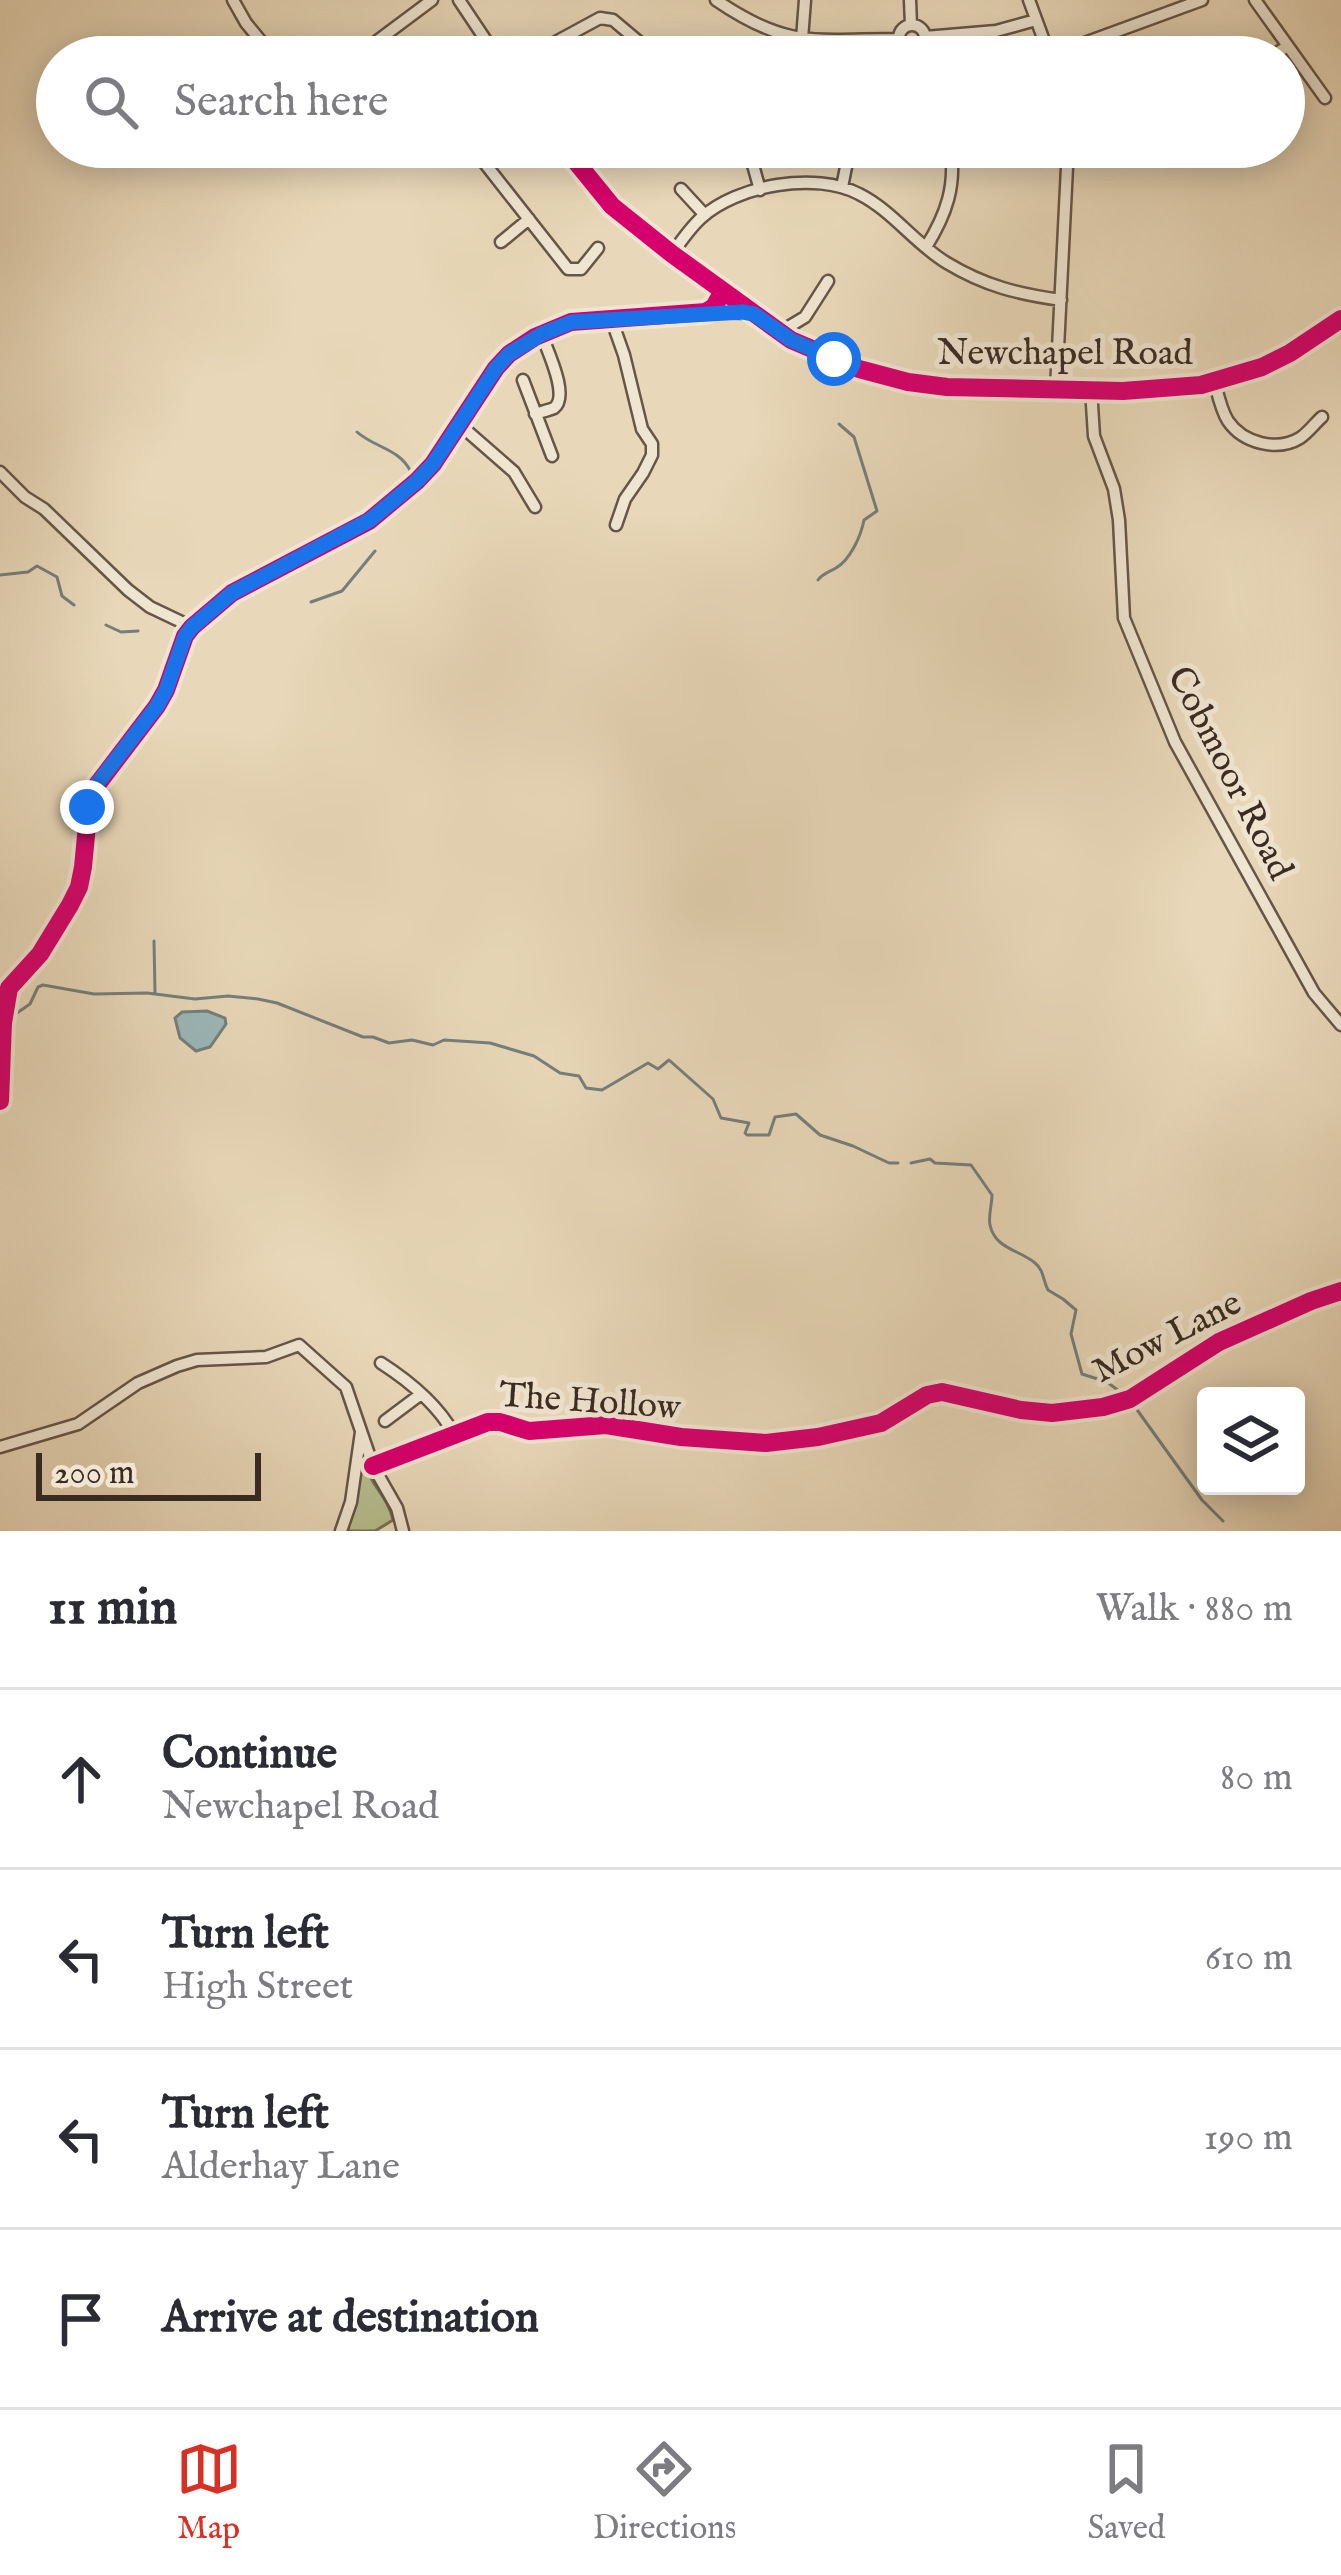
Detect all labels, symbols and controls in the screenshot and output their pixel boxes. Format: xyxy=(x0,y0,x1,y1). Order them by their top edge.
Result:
search box xyxy=(36,36,1305,168)
icon: search xyxy=(78,69,144,135)
text: Search here xyxy=(174,74,388,131)
street label: Newchapel Road xyxy=(937,331,1194,377)
route start xyxy=(807,332,861,386)
street label: Cobmoor Road xyxy=(1156,659,1303,888)
route end xyxy=(60,780,114,834)
street label: Mow Lane xyxy=(1085,1281,1249,1395)
street label: The Hollow xyxy=(498,1373,683,1431)
map controls xyxy=(1197,1387,1305,1495)
button: layers xyxy=(1197,1387,1305,1495)
scale bar xyxy=(36,1447,261,1500)
text: 200 m xyxy=(54,1453,135,1495)
text: 11 min xyxy=(48,1577,177,1642)
text: Walk · 880 m xyxy=(1096,1585,1293,1634)
text: Continue xyxy=(162,1726,337,1783)
icon: ahead xyxy=(48,1746,114,1812)
text: 80 m xyxy=(1220,1754,1293,1803)
text: Newchapel Road xyxy=(162,1783,439,1832)
text: Turn left xyxy=(162,1906,329,1963)
icon: left xyxy=(48,1926,114,1992)
text: 610 m xyxy=(1205,1934,1293,1983)
text: High Street xyxy=(162,1963,353,2012)
text: Turn left xyxy=(162,2086,329,2143)
icon: left xyxy=(48,2106,114,2172)
text: 190 m xyxy=(1204,2114,1293,2163)
text: Alderhay Lane xyxy=(162,2143,400,2192)
icon: arrive xyxy=(48,2286,114,2352)
text: Arrive at destination xyxy=(162,2290,539,2347)
tab: Map xyxy=(176,2436,242,2550)
tab: Directions xyxy=(593,2436,736,2550)
tab: Saved xyxy=(1087,2436,1165,2550)

